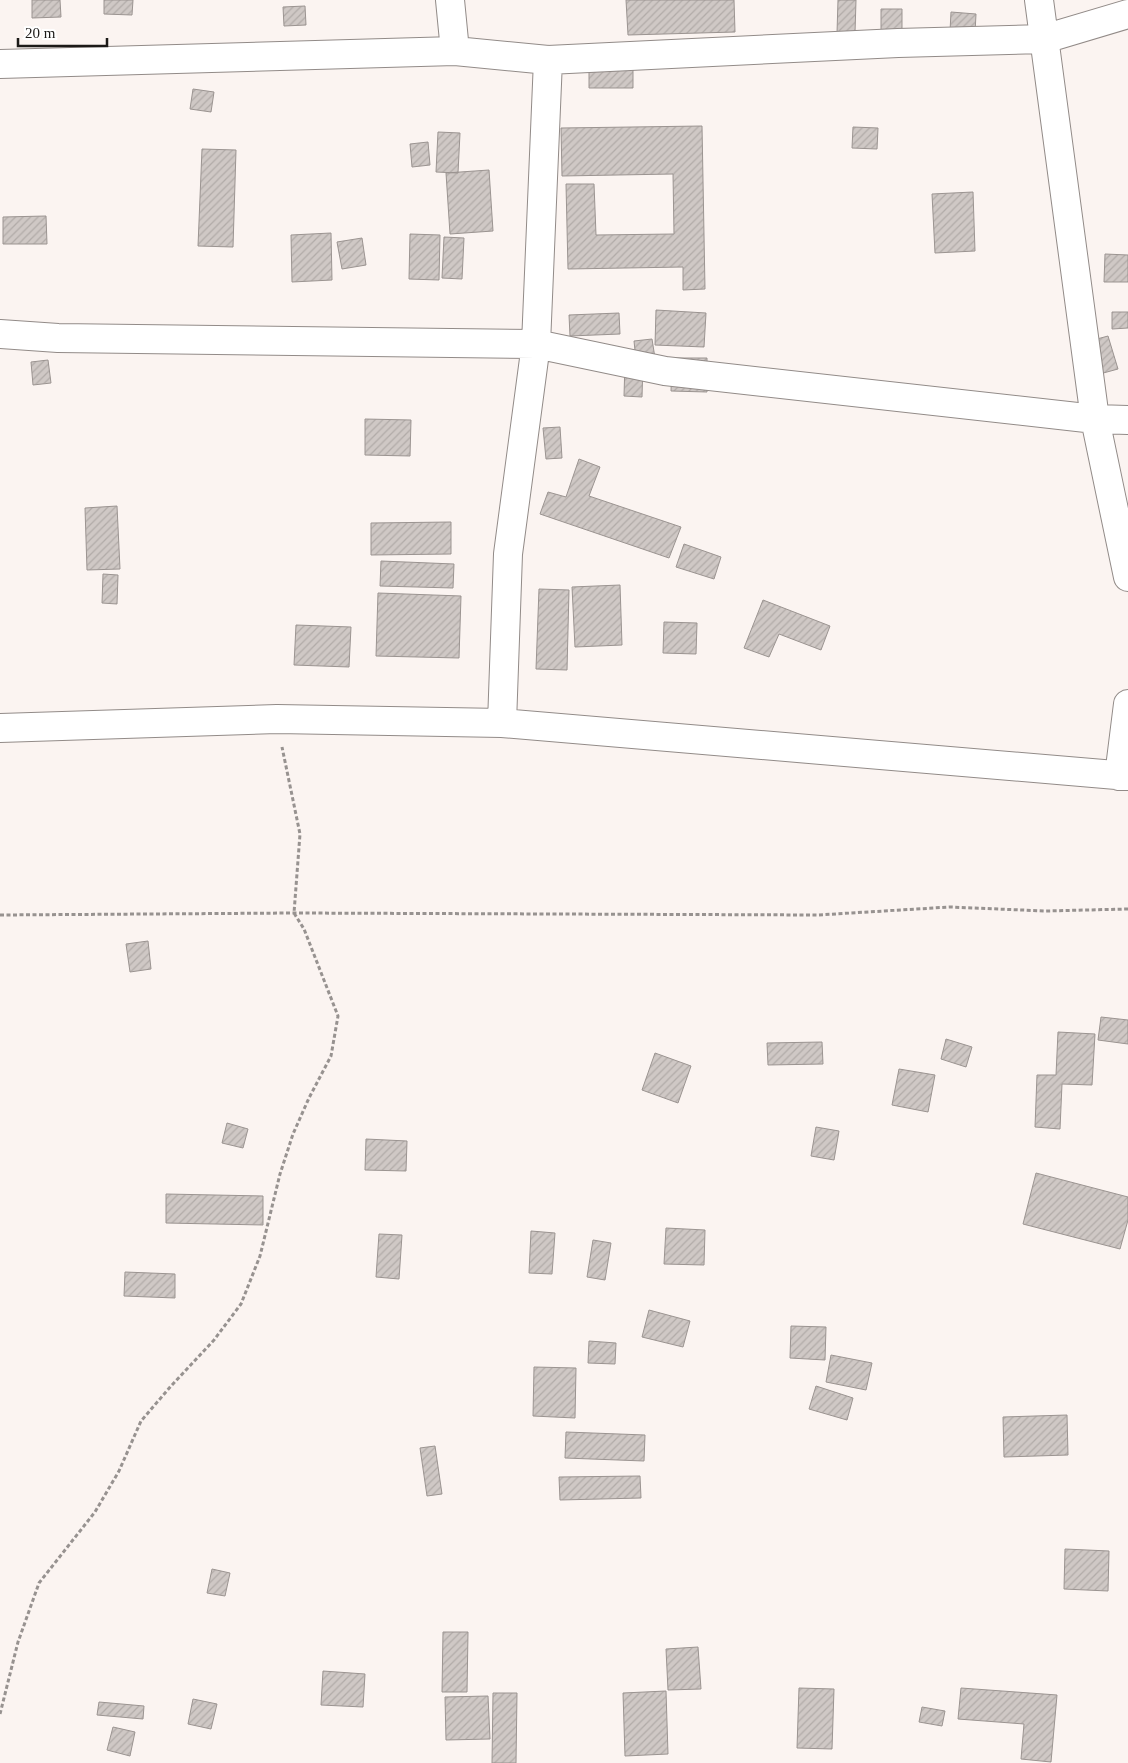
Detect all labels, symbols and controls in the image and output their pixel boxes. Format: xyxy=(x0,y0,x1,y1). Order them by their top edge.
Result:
scale bar xyxy=(18,15,106,47)
text: 20 m xyxy=(25,25,56,41)

